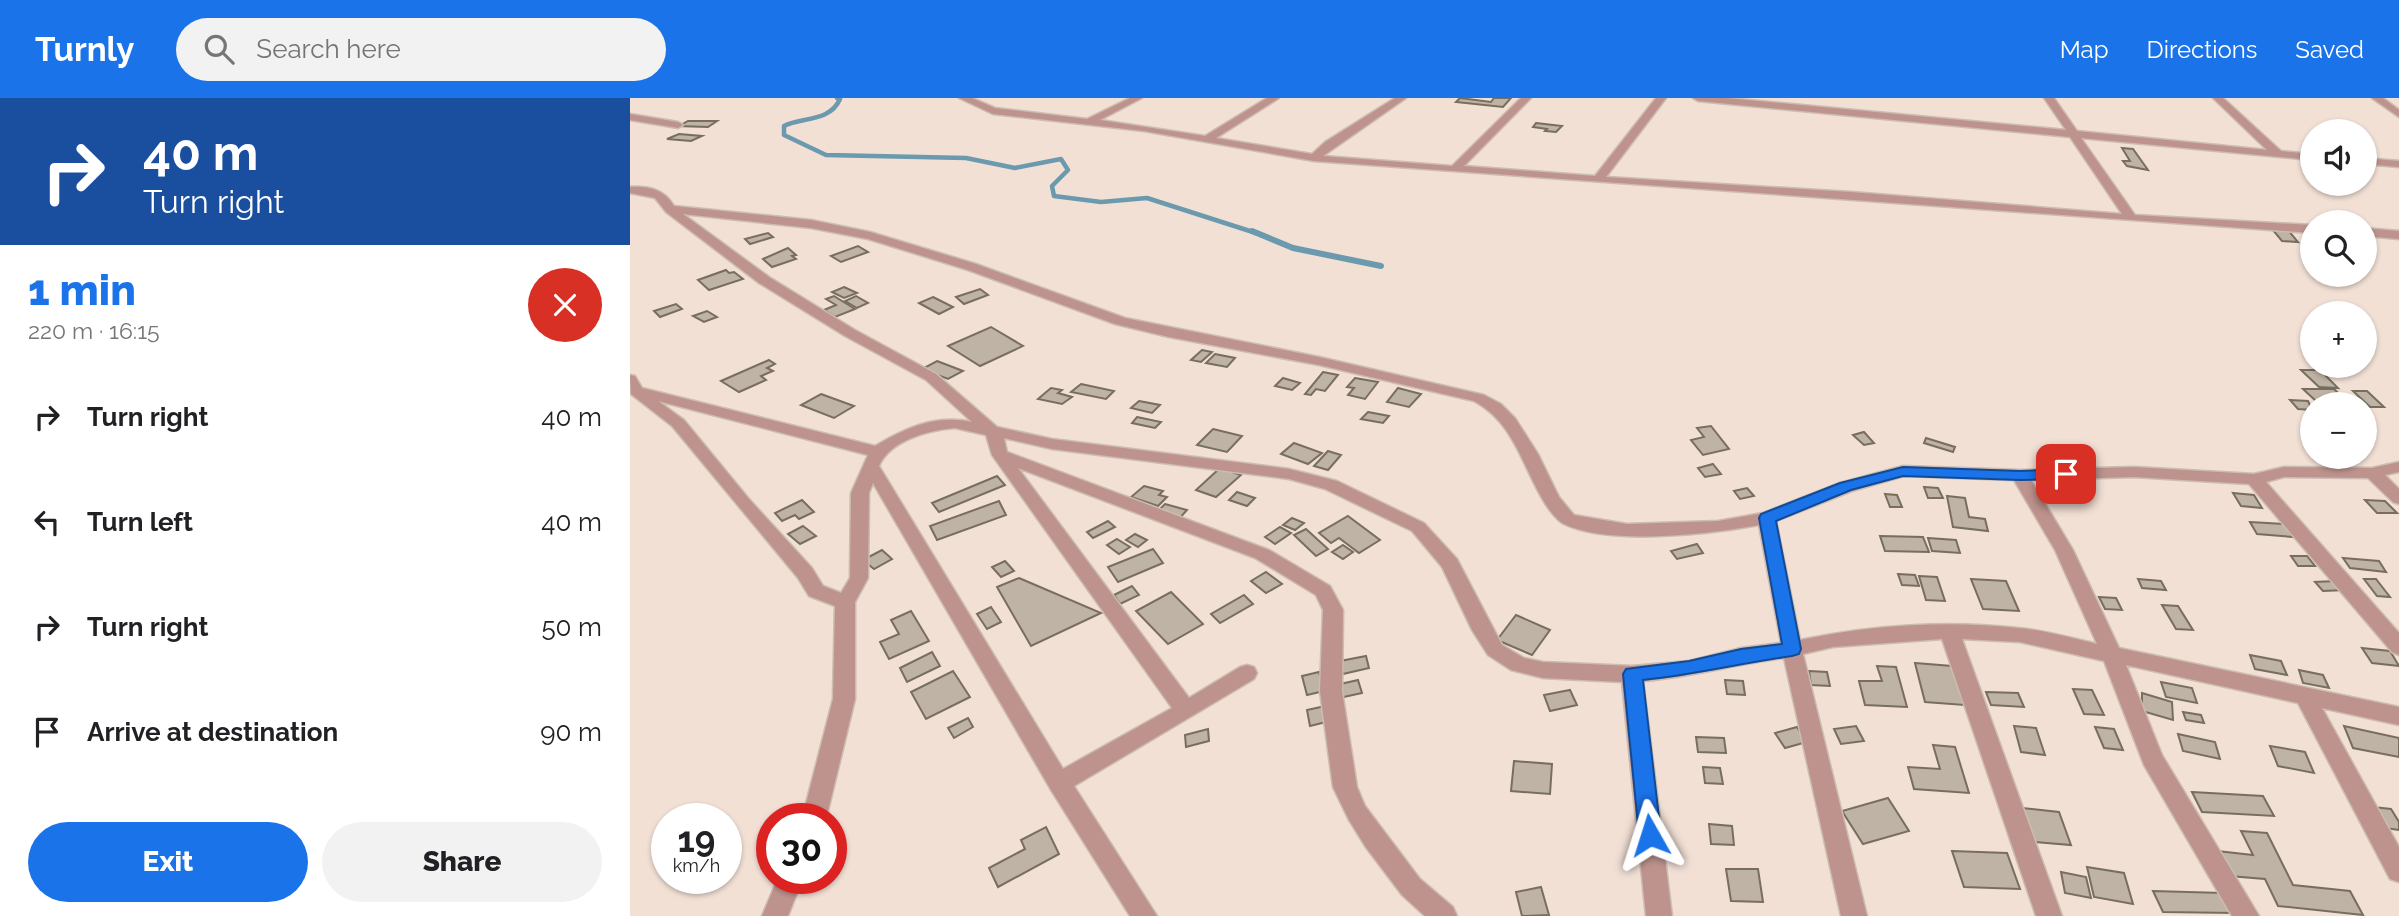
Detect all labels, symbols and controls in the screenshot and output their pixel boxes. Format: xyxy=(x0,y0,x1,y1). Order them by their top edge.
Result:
search box xyxy=(176,18,666,81)
text: Turnly xyxy=(35,30,134,69)
icon: search xyxy=(200,30,238,68)
text: Search here xyxy=(256,34,401,64)
text: Map xyxy=(2060,35,2109,64)
text: Directions xyxy=(2147,35,2257,64)
text: Saved xyxy=(2295,35,2364,64)
map controls xyxy=(2300,119,2377,469)
button: sound xyxy=(2300,119,2377,196)
text: 40 m xyxy=(143,124,258,181)
icon: right xyxy=(28,126,119,217)
text: Turn right xyxy=(143,183,284,220)
button: search xyxy=(2300,210,2377,287)
text: 1 min xyxy=(28,266,136,315)
button: close xyxy=(528,268,602,342)
button: + xyxy=(2300,301,2377,378)
text: 220 m · 16:15 xyxy=(28,317,160,344)
button: − xyxy=(2300,392,2377,469)
icon: right xyxy=(28,398,66,436)
text: Turn right xyxy=(87,402,208,432)
text: 40 m xyxy=(541,402,602,432)
pin xyxy=(2036,444,2096,504)
icon: arrive xyxy=(2047,455,2085,493)
icon: left xyxy=(28,503,66,541)
text: Turn left xyxy=(87,507,193,537)
text: 40 m xyxy=(541,507,602,537)
icon: right xyxy=(28,608,66,646)
text: Turn right xyxy=(87,612,208,642)
text: 50 m xyxy=(541,612,602,642)
icon: arrive xyxy=(28,713,66,751)
text: Arrive at destination xyxy=(87,717,338,747)
text: 90 m xyxy=(540,717,602,747)
position arrow xyxy=(1613,798,1687,872)
speed limit sign: 30 xyxy=(756,803,847,894)
text: 19 xyxy=(678,819,715,860)
button: Exit xyxy=(28,822,308,902)
button: Share xyxy=(322,822,602,902)
text: km/h xyxy=(673,855,720,876)

